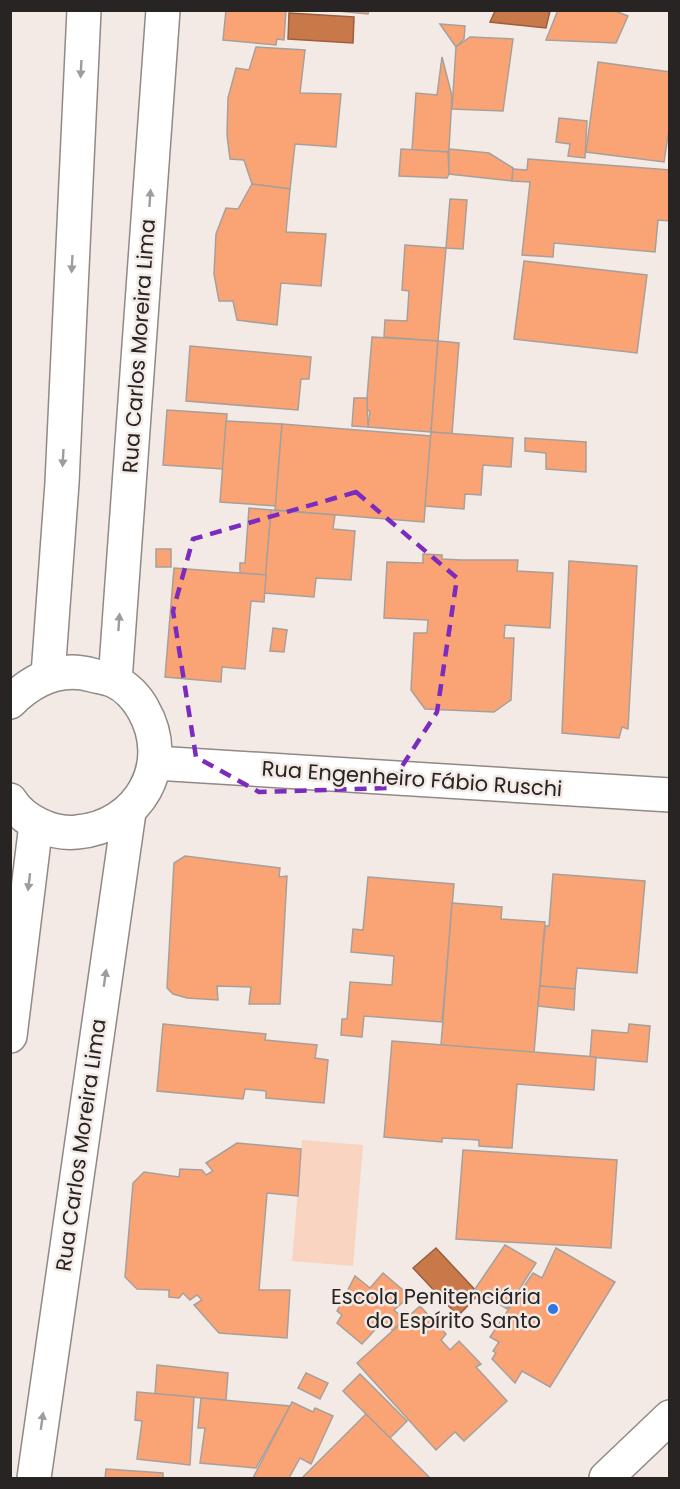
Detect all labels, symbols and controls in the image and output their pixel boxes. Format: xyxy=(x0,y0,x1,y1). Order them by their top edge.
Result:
one-way arrow xyxy=(77,59,86,78)
one-way arrow xyxy=(145,188,155,207)
street label: Rua Carlos Moreira Lima xyxy=(115,218,162,474)
one-way arrow xyxy=(68,254,77,273)
one-way arrow xyxy=(58,449,67,468)
one-way arrow xyxy=(114,613,124,632)
street label: Rua Engenheiro Fábio Ruschi xyxy=(261,754,563,803)
one-way arrow xyxy=(24,872,34,891)
one-way arrow xyxy=(100,968,109,987)
street label: Rua Carlos Moreira Lima xyxy=(48,1017,113,1273)
place label: Escola Penitenciária do Espírito Santo xyxy=(331,1282,541,1335)
marker: Escola Penitenciária do Espírito Santo xyxy=(546,1302,560,1316)
one-way arrow xyxy=(37,1411,47,1430)

